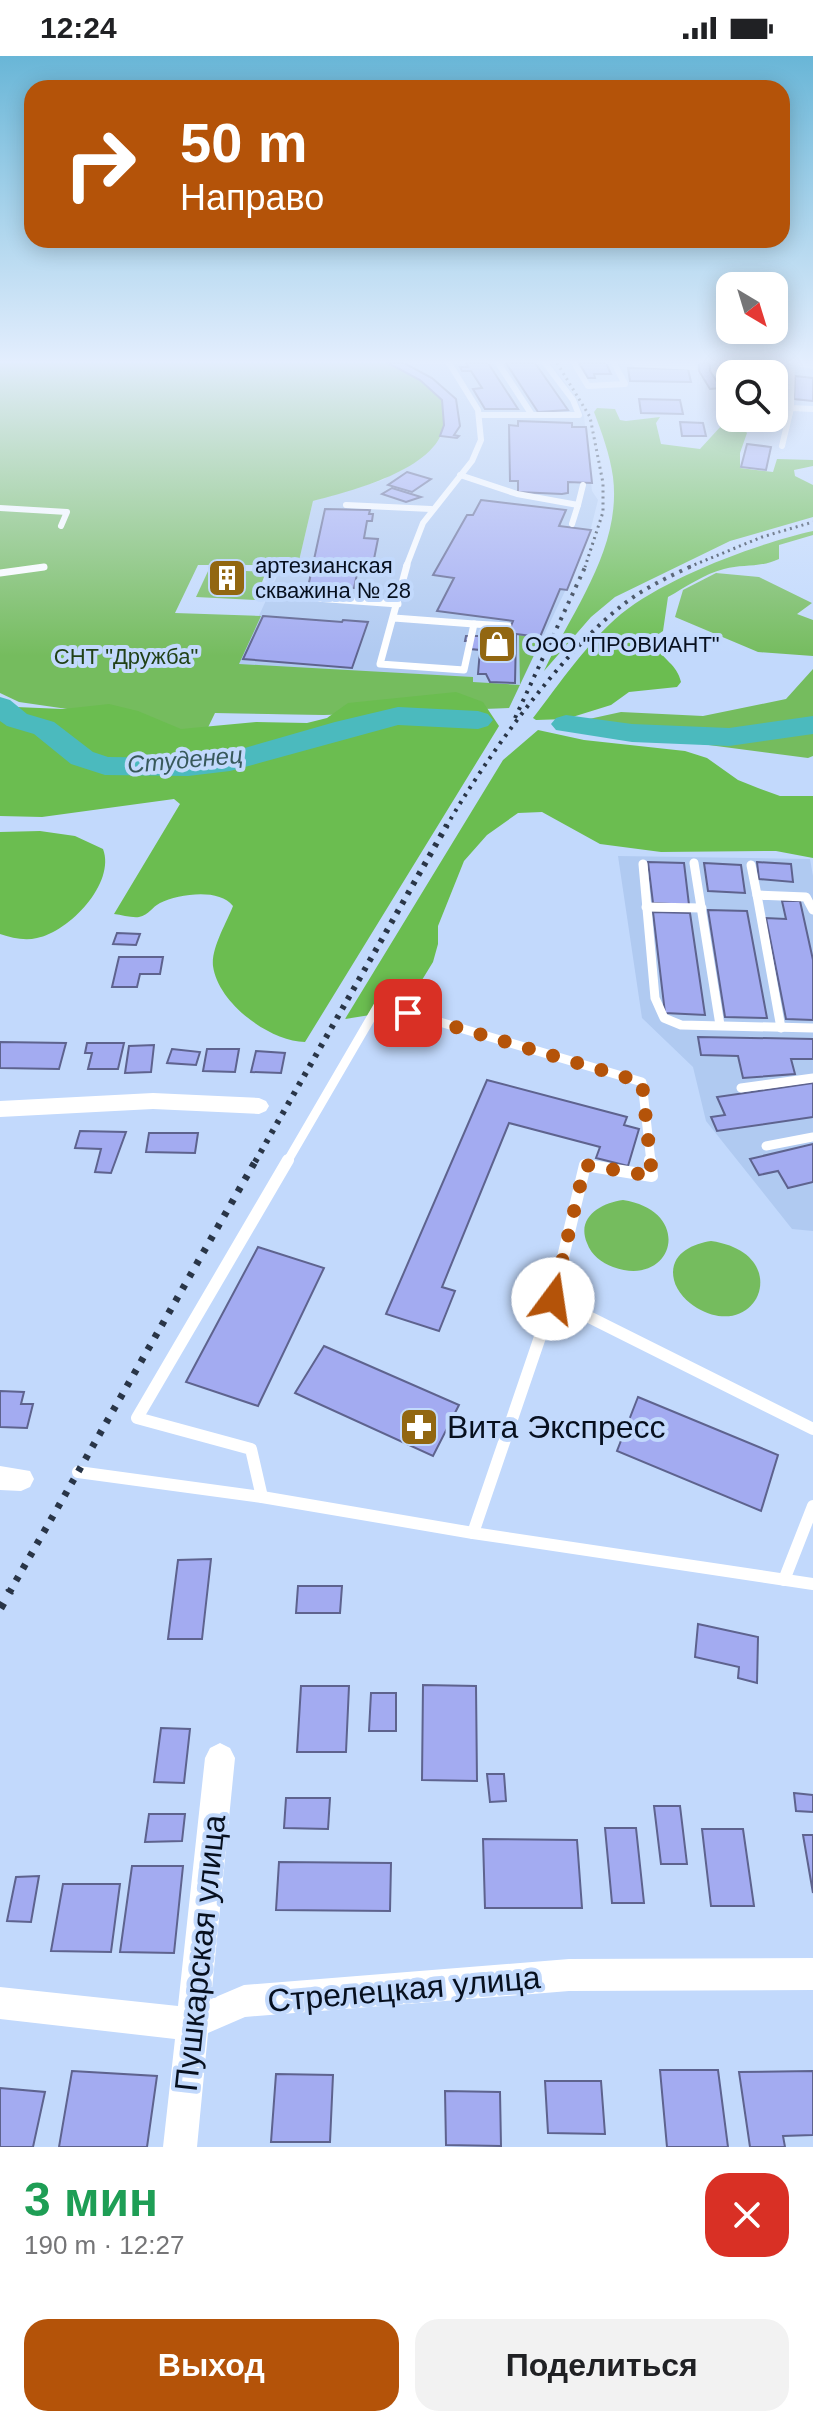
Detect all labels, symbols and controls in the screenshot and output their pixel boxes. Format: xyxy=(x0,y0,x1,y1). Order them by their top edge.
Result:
text: 12:24 xyxy=(40,11,117,44)
text: 50 m xyxy=(180,111,308,174)
icon: right xyxy=(48,112,152,216)
text: Направо xyxy=(180,177,324,218)
north arrow xyxy=(716,272,788,344)
map controls xyxy=(716,272,788,432)
button: search xyxy=(716,360,788,432)
place label: артезианская скважина № 28 xyxy=(255,553,411,603)
building icon: артезианская скважина № 28 xyxy=(206,557,248,599)
shop icon: ООО "ПРОВИАНТ" xyxy=(476,623,518,665)
place label: ООО "ПРОВИАНТ" xyxy=(525,632,720,657)
park label: СНТ "Дружба" xyxy=(54,644,198,669)
water label: Студенец xyxy=(126,741,244,778)
pin xyxy=(374,979,442,1047)
icon: arrive xyxy=(386,991,430,1035)
position arrow xyxy=(511,1257,595,1341)
pharmacy icon: Вита Экспресс xyxy=(398,1406,440,1448)
place label: Вита Экспресс xyxy=(447,1409,665,1445)
street label: Пушкарская улица xyxy=(168,1813,232,2093)
street label: Стрелецкая улица xyxy=(266,1959,542,2019)
text: 3 мин xyxy=(24,2173,158,2226)
button: close xyxy=(705,2173,789,2257)
text: 190 m · 12:27 xyxy=(24,2230,184,2260)
button: Выход xyxy=(24,2319,399,2411)
button: Поделиться xyxy=(415,2319,789,2411)

